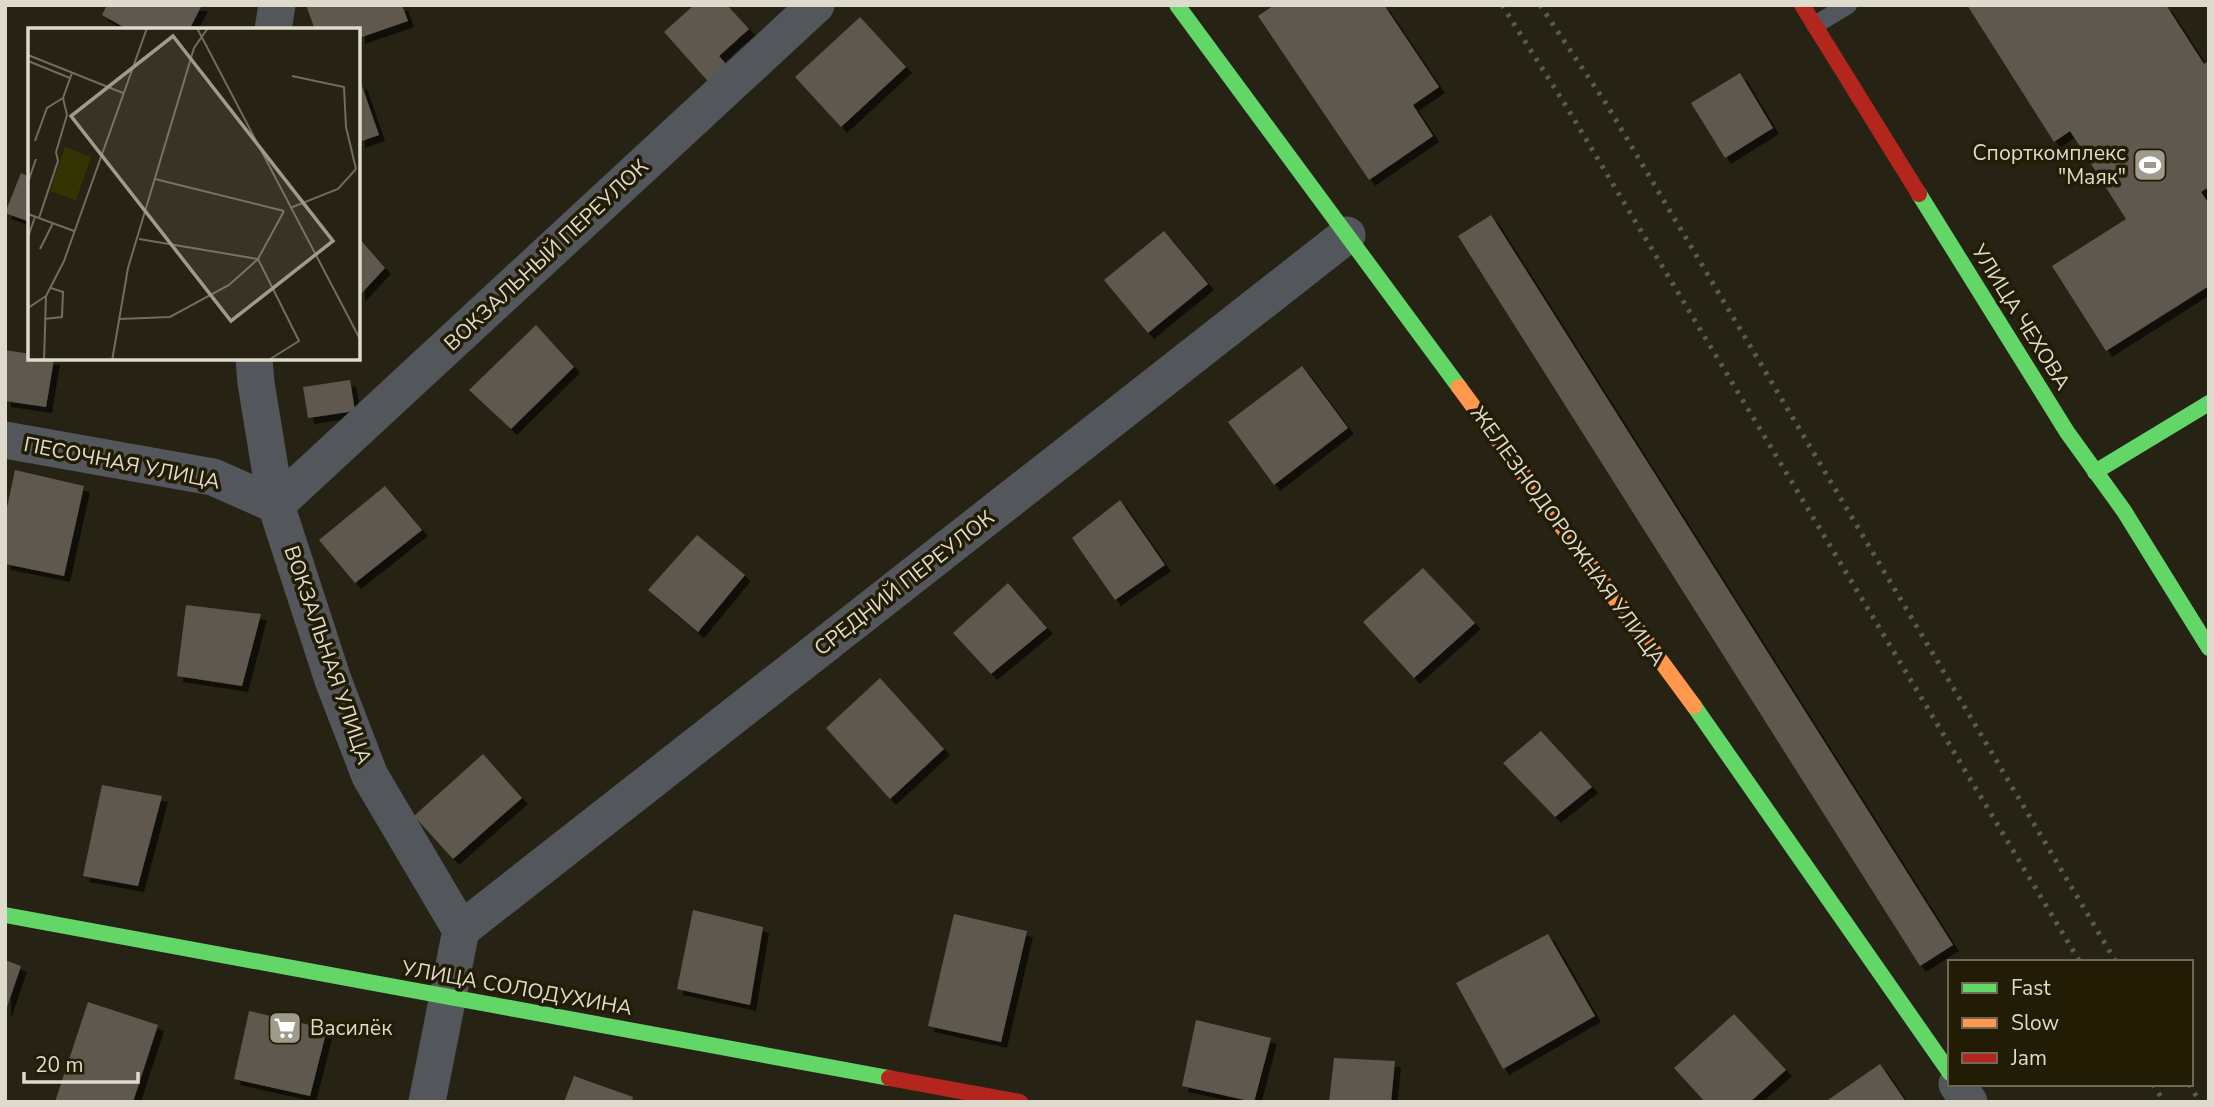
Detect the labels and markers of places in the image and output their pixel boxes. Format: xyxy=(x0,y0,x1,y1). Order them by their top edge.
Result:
place label: Спорткомплекс "Маяк" xyxy=(1972,139,2126,191)
sports icon: Спорткомплекс "Маяк" xyxy=(2131,146,2169,184)
supermarket icon: Василёк xyxy=(266,1009,304,1047)
place label: Василёк xyxy=(310,1014,393,1042)

